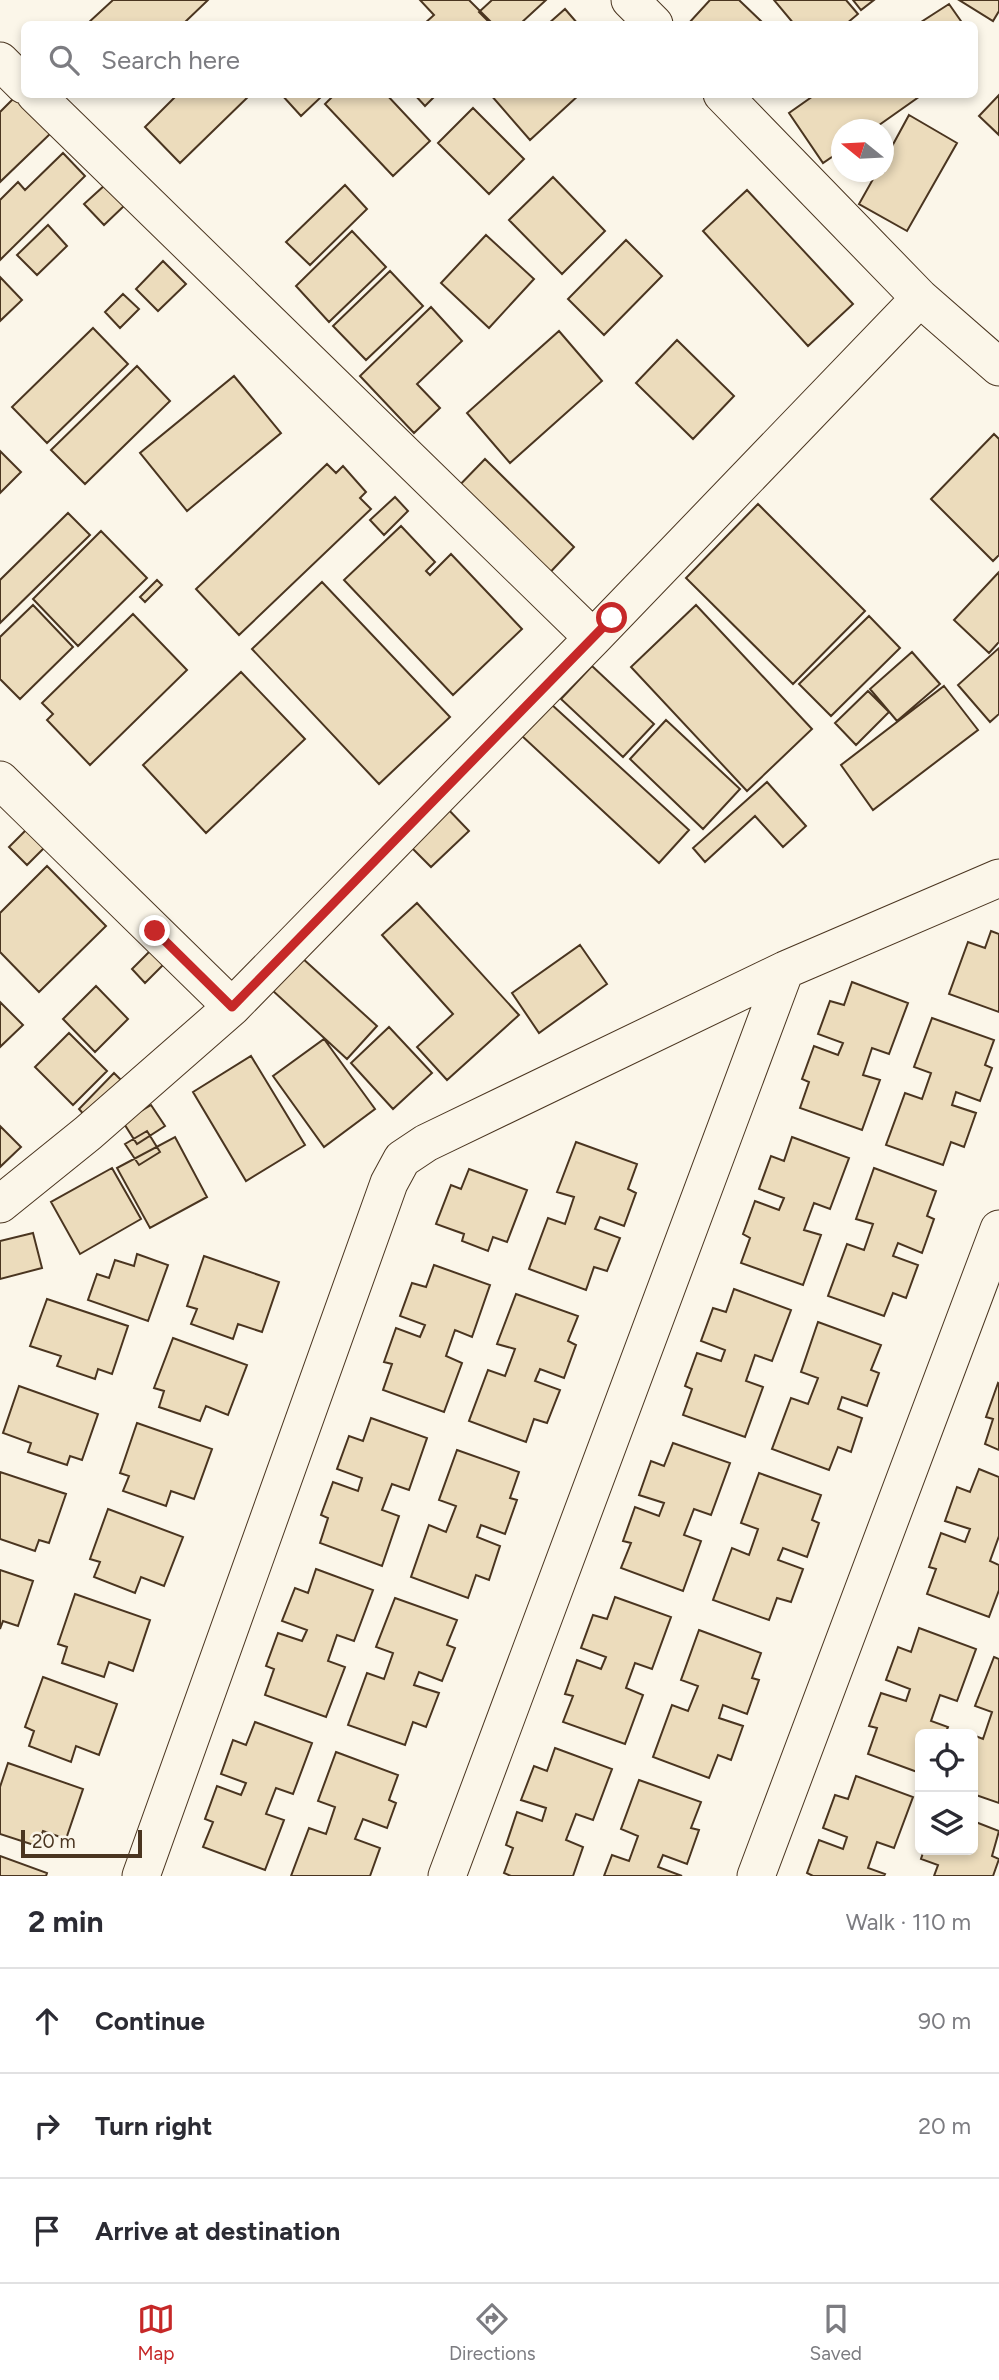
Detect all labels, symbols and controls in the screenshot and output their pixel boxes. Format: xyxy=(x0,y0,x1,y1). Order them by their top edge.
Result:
search box xyxy=(21,21,978,98)
icon: search xyxy=(45,41,83,79)
text: Search here xyxy=(101,44,240,76)
north arrow xyxy=(831,119,894,182)
route start xyxy=(596,602,627,633)
route end xyxy=(139,915,170,946)
map controls xyxy=(915,1729,978,1855)
button: locate xyxy=(915,1729,978,1792)
button: layers xyxy=(915,1792,978,1855)
scale bar xyxy=(21,1827,142,1859)
text: 20 m xyxy=(32,1830,76,1853)
text: 2 min xyxy=(28,1903,104,1940)
text: Walk · 110 m xyxy=(846,1908,971,1936)
icon: ahead xyxy=(28,2002,66,2040)
text: Continue xyxy=(95,2005,205,2037)
text: 90 m xyxy=(918,2007,971,2035)
icon: right xyxy=(28,2107,66,2145)
text: Turn right xyxy=(95,2110,212,2142)
text: 20 m xyxy=(918,2112,971,2140)
icon: arrive xyxy=(28,2212,66,2250)
text: Arrive at destination xyxy=(95,2215,340,2247)
tab: Map xyxy=(137,2300,175,2365)
tab: Directions xyxy=(449,2300,536,2365)
tab: Saved xyxy=(810,2300,862,2365)

